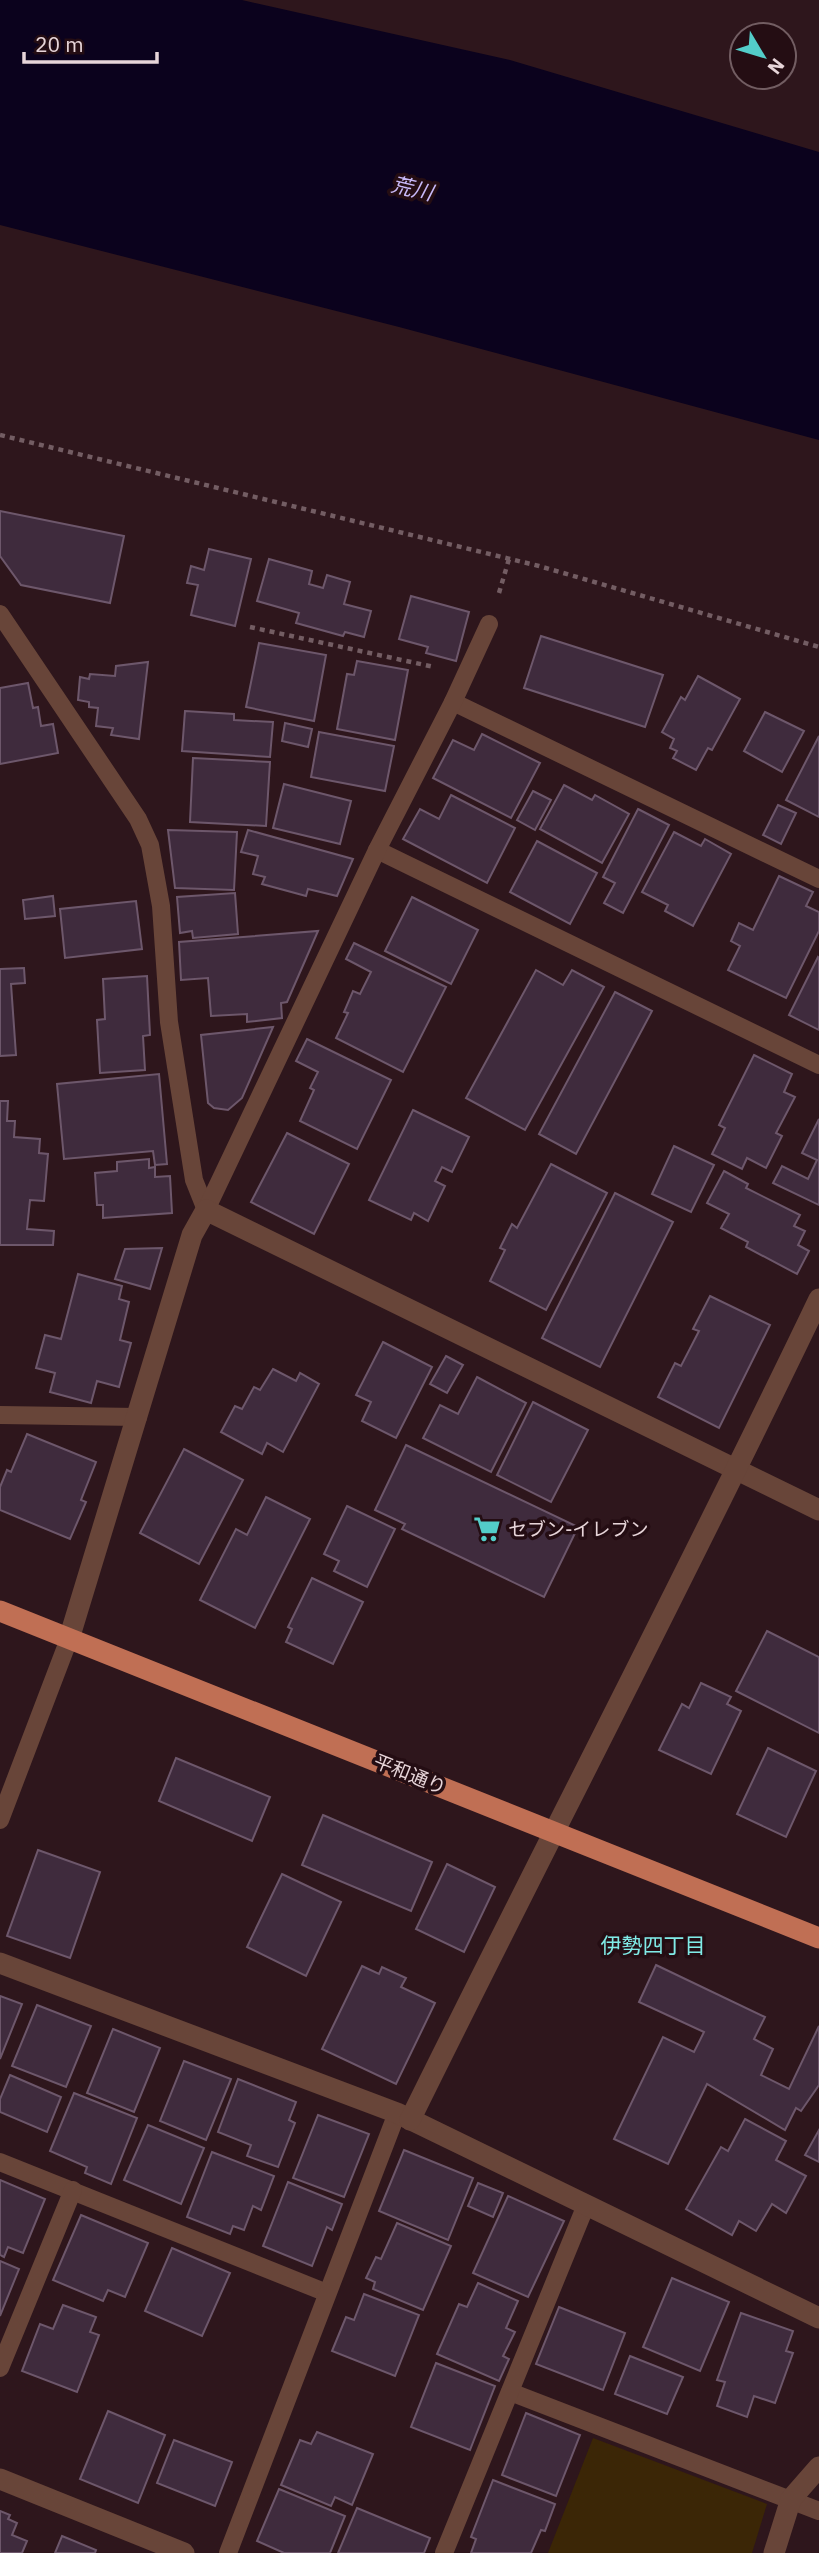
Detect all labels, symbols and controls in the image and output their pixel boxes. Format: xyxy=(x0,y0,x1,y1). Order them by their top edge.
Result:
scale bar xyxy=(24,21,158,65)
north arrow xyxy=(728,21,798,91)
text: 20 m xyxy=(35,30,84,58)
text: N xyxy=(763,54,790,79)
water label: 荒川 xyxy=(389,170,438,207)
supermarket icon: セブン-イレブン xyxy=(472,1514,502,1544)
place label: セブン-イレブン xyxy=(508,1517,649,1541)
street label: 平和通り xyxy=(370,1749,450,1799)
district label: 伊勢四丁目 xyxy=(601,1931,706,1959)

